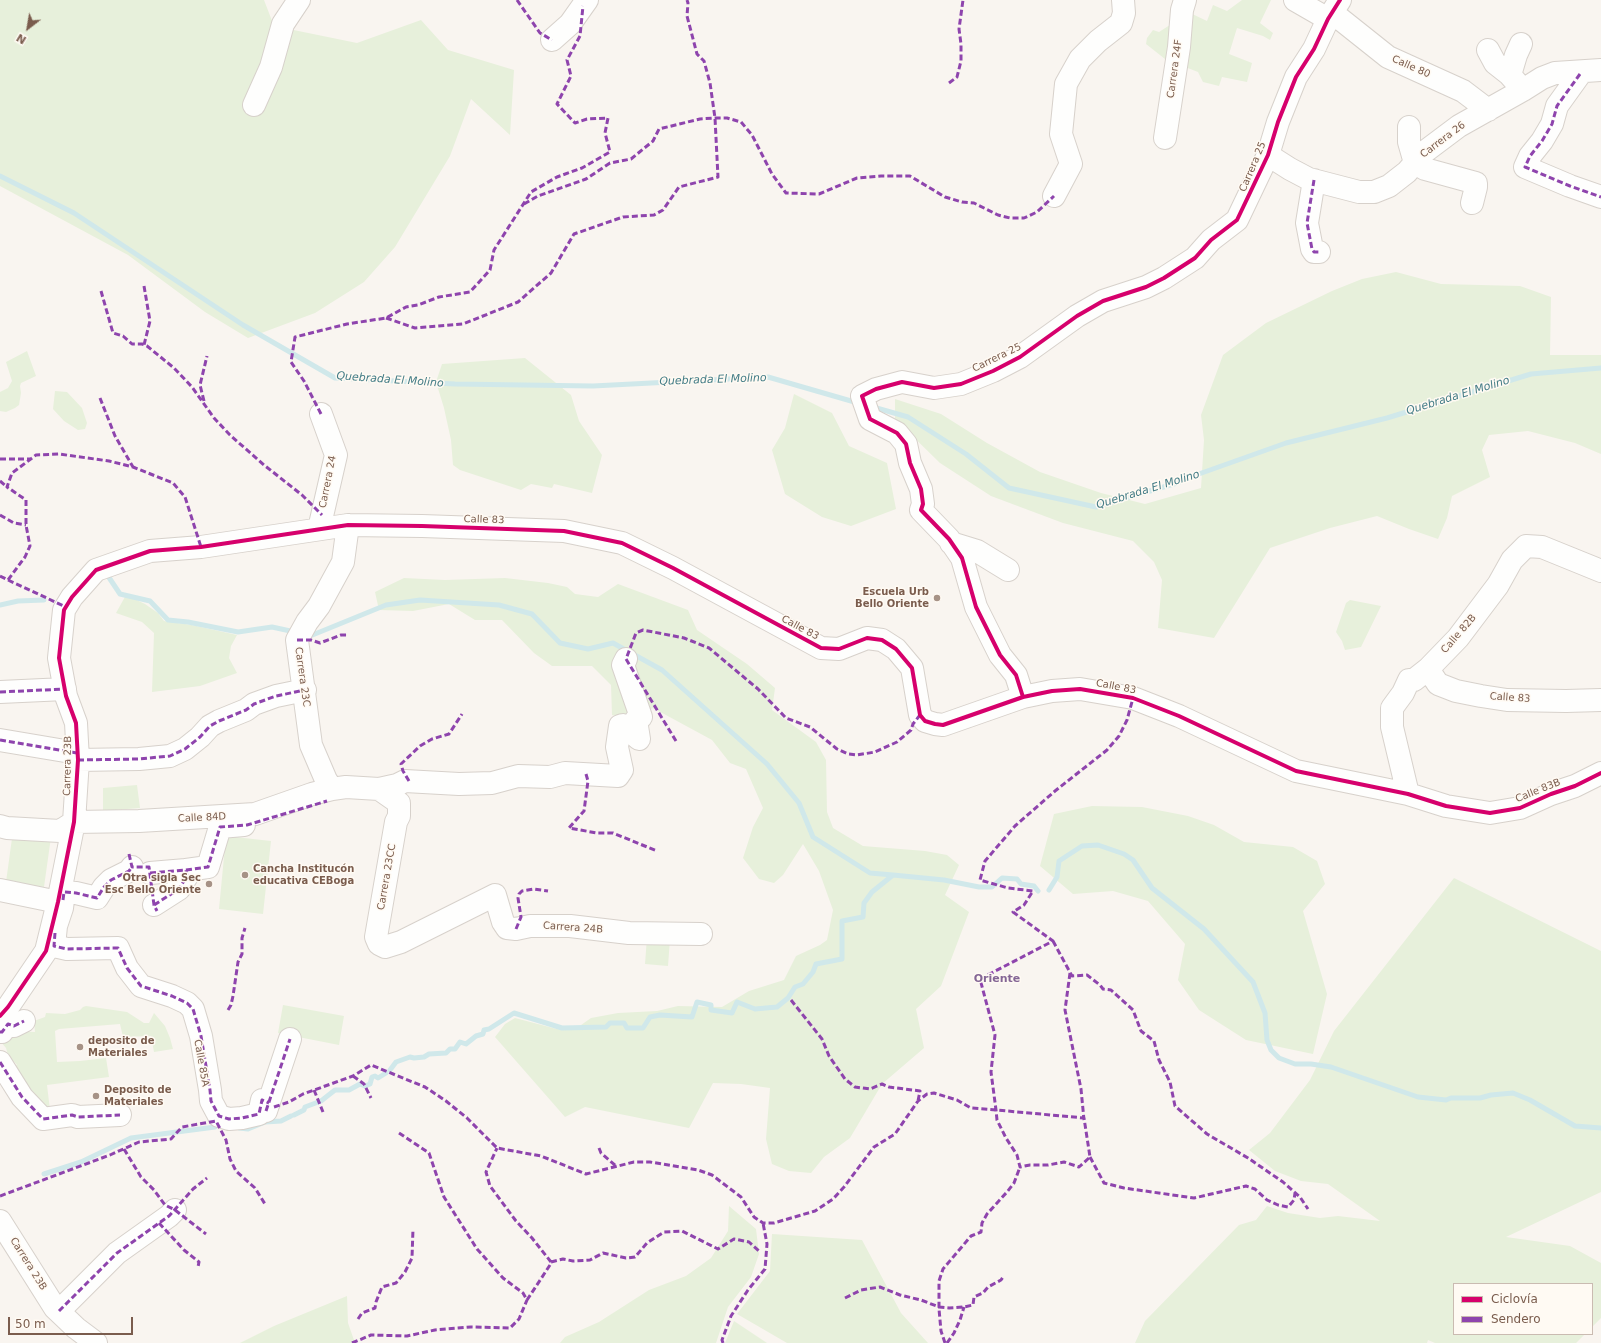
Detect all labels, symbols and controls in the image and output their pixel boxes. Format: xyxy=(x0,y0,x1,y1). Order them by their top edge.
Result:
north arrow xyxy=(8,8,48,48)
text: N xyxy=(14,31,29,47)
street label: Carrera 24F xyxy=(1165,39,1185,99)
street label: Calle 80 xyxy=(1390,53,1432,81)
street label: Carrera 26 xyxy=(1418,119,1468,161)
street label: Carrera 25 xyxy=(1237,140,1269,194)
street label: Carrera 25 xyxy=(970,341,1024,375)
water label: Quebrada El Molino xyxy=(336,370,444,390)
water label: Quebrada El Molino xyxy=(659,372,767,388)
water label: Quebrada El Molino xyxy=(1405,374,1511,418)
street label: Carrera 24 xyxy=(317,455,339,509)
water label: Quebrada El Molino xyxy=(1095,468,1201,512)
street label: Calle 83 xyxy=(463,513,505,527)
place label: Escuela Urb Bello Oriente xyxy=(855,586,929,610)
marker: Escuela Urb Bello Oriente xyxy=(932,593,942,603)
street label: Calle 82B xyxy=(1439,612,1479,656)
street label: Calle 83 xyxy=(779,613,821,643)
street label: Carrera 23C xyxy=(292,646,312,708)
street label: Calle 83 xyxy=(1095,677,1137,697)
street label: Calle 83 xyxy=(1489,691,1531,705)
street label: Carrera 23B xyxy=(61,736,75,796)
street label: Calle 83B xyxy=(1514,777,1562,805)
street label: Calle 84D xyxy=(178,811,226,825)
street label: Carrera 23CC xyxy=(375,843,399,911)
place label: Cancha Institucón educativa CEBoga xyxy=(253,863,354,886)
marker: Cancha Institucón educativa CEBoga xyxy=(240,870,250,880)
place label: Otra sigla Sec Esc Bello Oriente xyxy=(105,872,201,896)
marker: Otra sigla Sec Esc Bello Oriente xyxy=(204,879,214,889)
street label: Carrera 24B xyxy=(543,920,603,936)
district label: Oriente xyxy=(974,972,1020,986)
place label: deposito de Materiales xyxy=(88,1035,154,1058)
street label: Calle 85A xyxy=(191,1039,211,1087)
marker: deposito de Materiales xyxy=(75,1042,85,1052)
place label: Deposito de Materiales xyxy=(104,1084,172,1108)
marker: Deposito de Materiales xyxy=(91,1091,101,1101)
street label: Carrera 23B xyxy=(7,1235,49,1293)
legend xyxy=(1453,1283,1593,1335)
text: Ciclovía xyxy=(1491,1292,1538,1306)
scale bar xyxy=(10,1309,135,1335)
text: Sendero xyxy=(1491,1312,1541,1326)
text: 50 m xyxy=(15,1317,46,1331)

